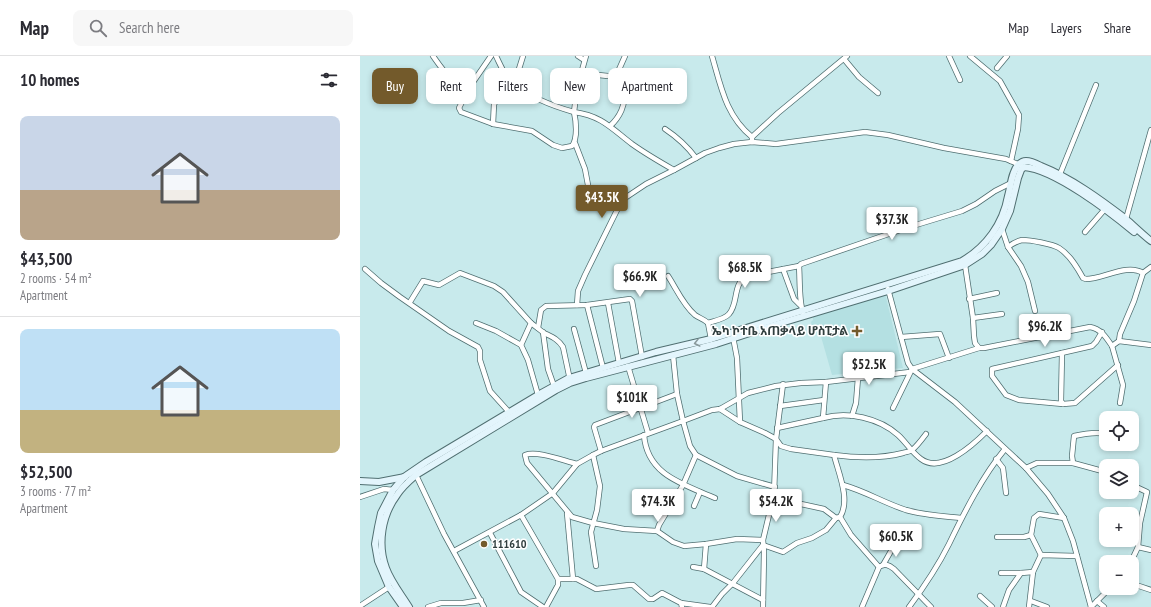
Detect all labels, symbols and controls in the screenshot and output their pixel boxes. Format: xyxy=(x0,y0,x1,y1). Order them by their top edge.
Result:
search box xyxy=(73,10,353,46)
text: Map xyxy=(20,16,49,40)
icon: search xyxy=(87,17,109,39)
text: Search here xyxy=(119,18,180,37)
text: Map xyxy=(1008,19,1029,37)
text: Layers xyxy=(1051,19,1082,37)
text: Share xyxy=(1104,19,1131,37)
chip: Buy xyxy=(372,68,418,104)
chip: Rent xyxy=(426,68,476,104)
chip: Filters xyxy=(484,68,542,104)
chip: New xyxy=(550,68,600,104)
chip: Apartment xyxy=(608,68,687,104)
text: 10 homes xyxy=(20,69,79,91)
icon: filters xyxy=(318,69,340,91)
icon: home xyxy=(144,142,216,214)
pin: $43.5K xyxy=(569,185,635,219)
text: $43.5K xyxy=(585,189,619,206)
pin: $37.3K xyxy=(859,207,925,241)
text: $37.3K xyxy=(875,211,909,228)
text: $43,500 xyxy=(20,248,72,270)
pin: $68.5K xyxy=(712,255,778,289)
text: $68.5K xyxy=(728,259,762,276)
pin: $66.9K xyxy=(607,264,673,298)
text: $66.9K xyxy=(623,268,657,285)
text: 2 rooms · 54 m² xyxy=(20,270,92,287)
text: Apartment xyxy=(20,287,68,304)
pin: $96.2K xyxy=(1012,314,1078,348)
text: $96.2K xyxy=(1028,318,1062,335)
place label: ኤካ ኮተቤ አጠቃላይ ሆስፒታል xyxy=(712,323,848,338)
marker: ኤካ ኮተቤ አጠቃላይ ሆስፒታል xyxy=(851,325,863,337)
one-way arrow xyxy=(693,338,700,346)
pin: $52.5K xyxy=(836,352,902,386)
icon: home xyxy=(144,355,216,427)
text: $52.5K xyxy=(852,356,886,373)
pin: $101K xyxy=(604,385,660,419)
text: $101K xyxy=(616,389,648,406)
map controls xyxy=(1099,411,1139,595)
button: locate xyxy=(1099,411,1139,451)
button: layers xyxy=(1099,459,1139,499)
text: $52,500 xyxy=(20,461,72,483)
text: 3 rooms · 77 m² xyxy=(20,483,91,500)
pin: $74.3K xyxy=(625,489,691,523)
pin: $54.2K xyxy=(743,489,809,523)
text: $74.3K xyxy=(641,493,675,510)
text: $54.2K xyxy=(759,493,793,510)
text: Apartment xyxy=(20,500,68,517)
button: + xyxy=(1099,507,1139,547)
pin: $60.5K xyxy=(863,524,929,558)
text: $60.5K xyxy=(879,528,913,545)
place label: 111610 xyxy=(492,536,527,551)
marker: 111610 xyxy=(479,539,489,549)
button: − xyxy=(1099,555,1139,595)

